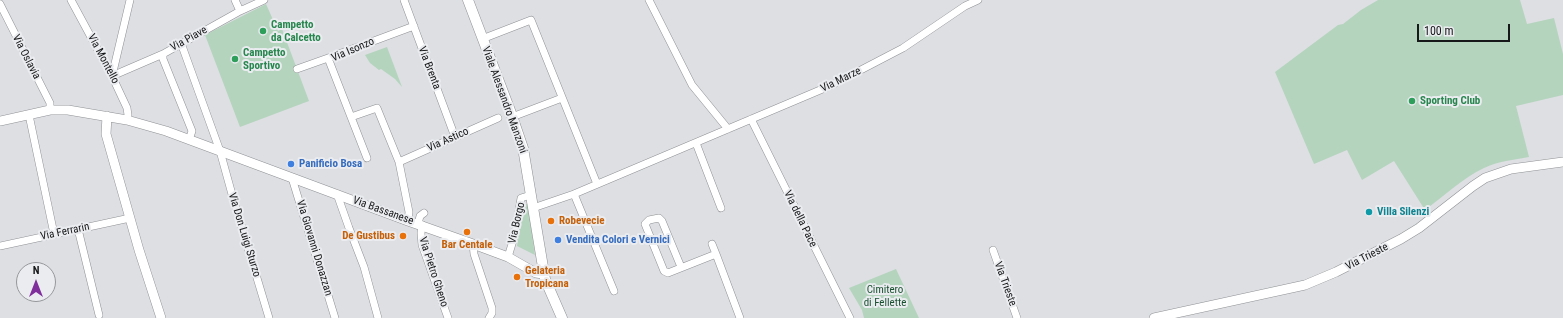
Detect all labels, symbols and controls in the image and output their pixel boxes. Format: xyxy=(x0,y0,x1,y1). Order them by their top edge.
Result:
scale bar xyxy=(1419,16,1512,42)
place label: Campetto da Calcetto xyxy=(271,18,321,44)
street label: Via Piave xyxy=(168,24,210,54)
text: 100 m xyxy=(1424,24,1454,38)
marker: Campetto da Calcetto xyxy=(258,26,268,36)
street label: Via Oslavia xyxy=(9,32,43,82)
street label: Via Montello xyxy=(84,32,122,86)
street label: Via Isonzo xyxy=(330,35,376,65)
street label: Via Brenta xyxy=(415,45,443,91)
street label: Viale Alessandro Manzoni xyxy=(479,45,529,155)
place label: Campetto Sportivo xyxy=(243,46,285,72)
marker: Campetto Sportivo xyxy=(230,54,240,64)
street label: Via Marze xyxy=(819,65,863,95)
place label: Sporting Club xyxy=(1420,94,1480,108)
marker: Sporting Club xyxy=(1407,96,1417,106)
street label: Via Astico xyxy=(425,125,471,155)
place label: Panificio Bosa xyxy=(299,157,362,171)
marker: Panificio Bosa xyxy=(286,159,296,169)
street label: Via della Pace xyxy=(781,188,819,250)
street label: Via Don Luigi Sturzo xyxy=(225,191,263,279)
street label: Via Bassanese xyxy=(351,194,415,228)
street label: Via Giovanni Donazzan xyxy=(293,199,335,297)
street label: Via Borgo xyxy=(506,201,528,245)
place label: Villa Silenzi xyxy=(1377,205,1429,219)
marker: Villa Silenzi xyxy=(1364,207,1374,217)
place label: Robevecie xyxy=(559,214,604,228)
marker: Robevecie xyxy=(546,216,556,226)
street label: Via Ferrarin xyxy=(39,220,91,244)
marker: Bar Centale xyxy=(462,227,472,237)
place label: De Gustibus xyxy=(342,229,395,243)
marker: De Gustibus xyxy=(398,231,408,241)
place label: Vendita Colori e Vernici xyxy=(566,233,670,247)
street label: Via Pietro Gheno xyxy=(416,235,450,309)
marker: Vendita Colori e Vernici xyxy=(553,235,563,245)
place label: Bar Centale xyxy=(441,238,493,252)
street label: Via Trieste xyxy=(1343,241,1391,273)
street label: Via Trieste xyxy=(991,260,1019,308)
north arrow xyxy=(16,262,56,302)
text: N xyxy=(33,264,39,277)
place label: Gelateria Tropicana xyxy=(525,264,569,290)
marker: Gelateria Tropicana xyxy=(512,272,522,282)
park label: Cimitero di Fellette xyxy=(864,283,906,309)

